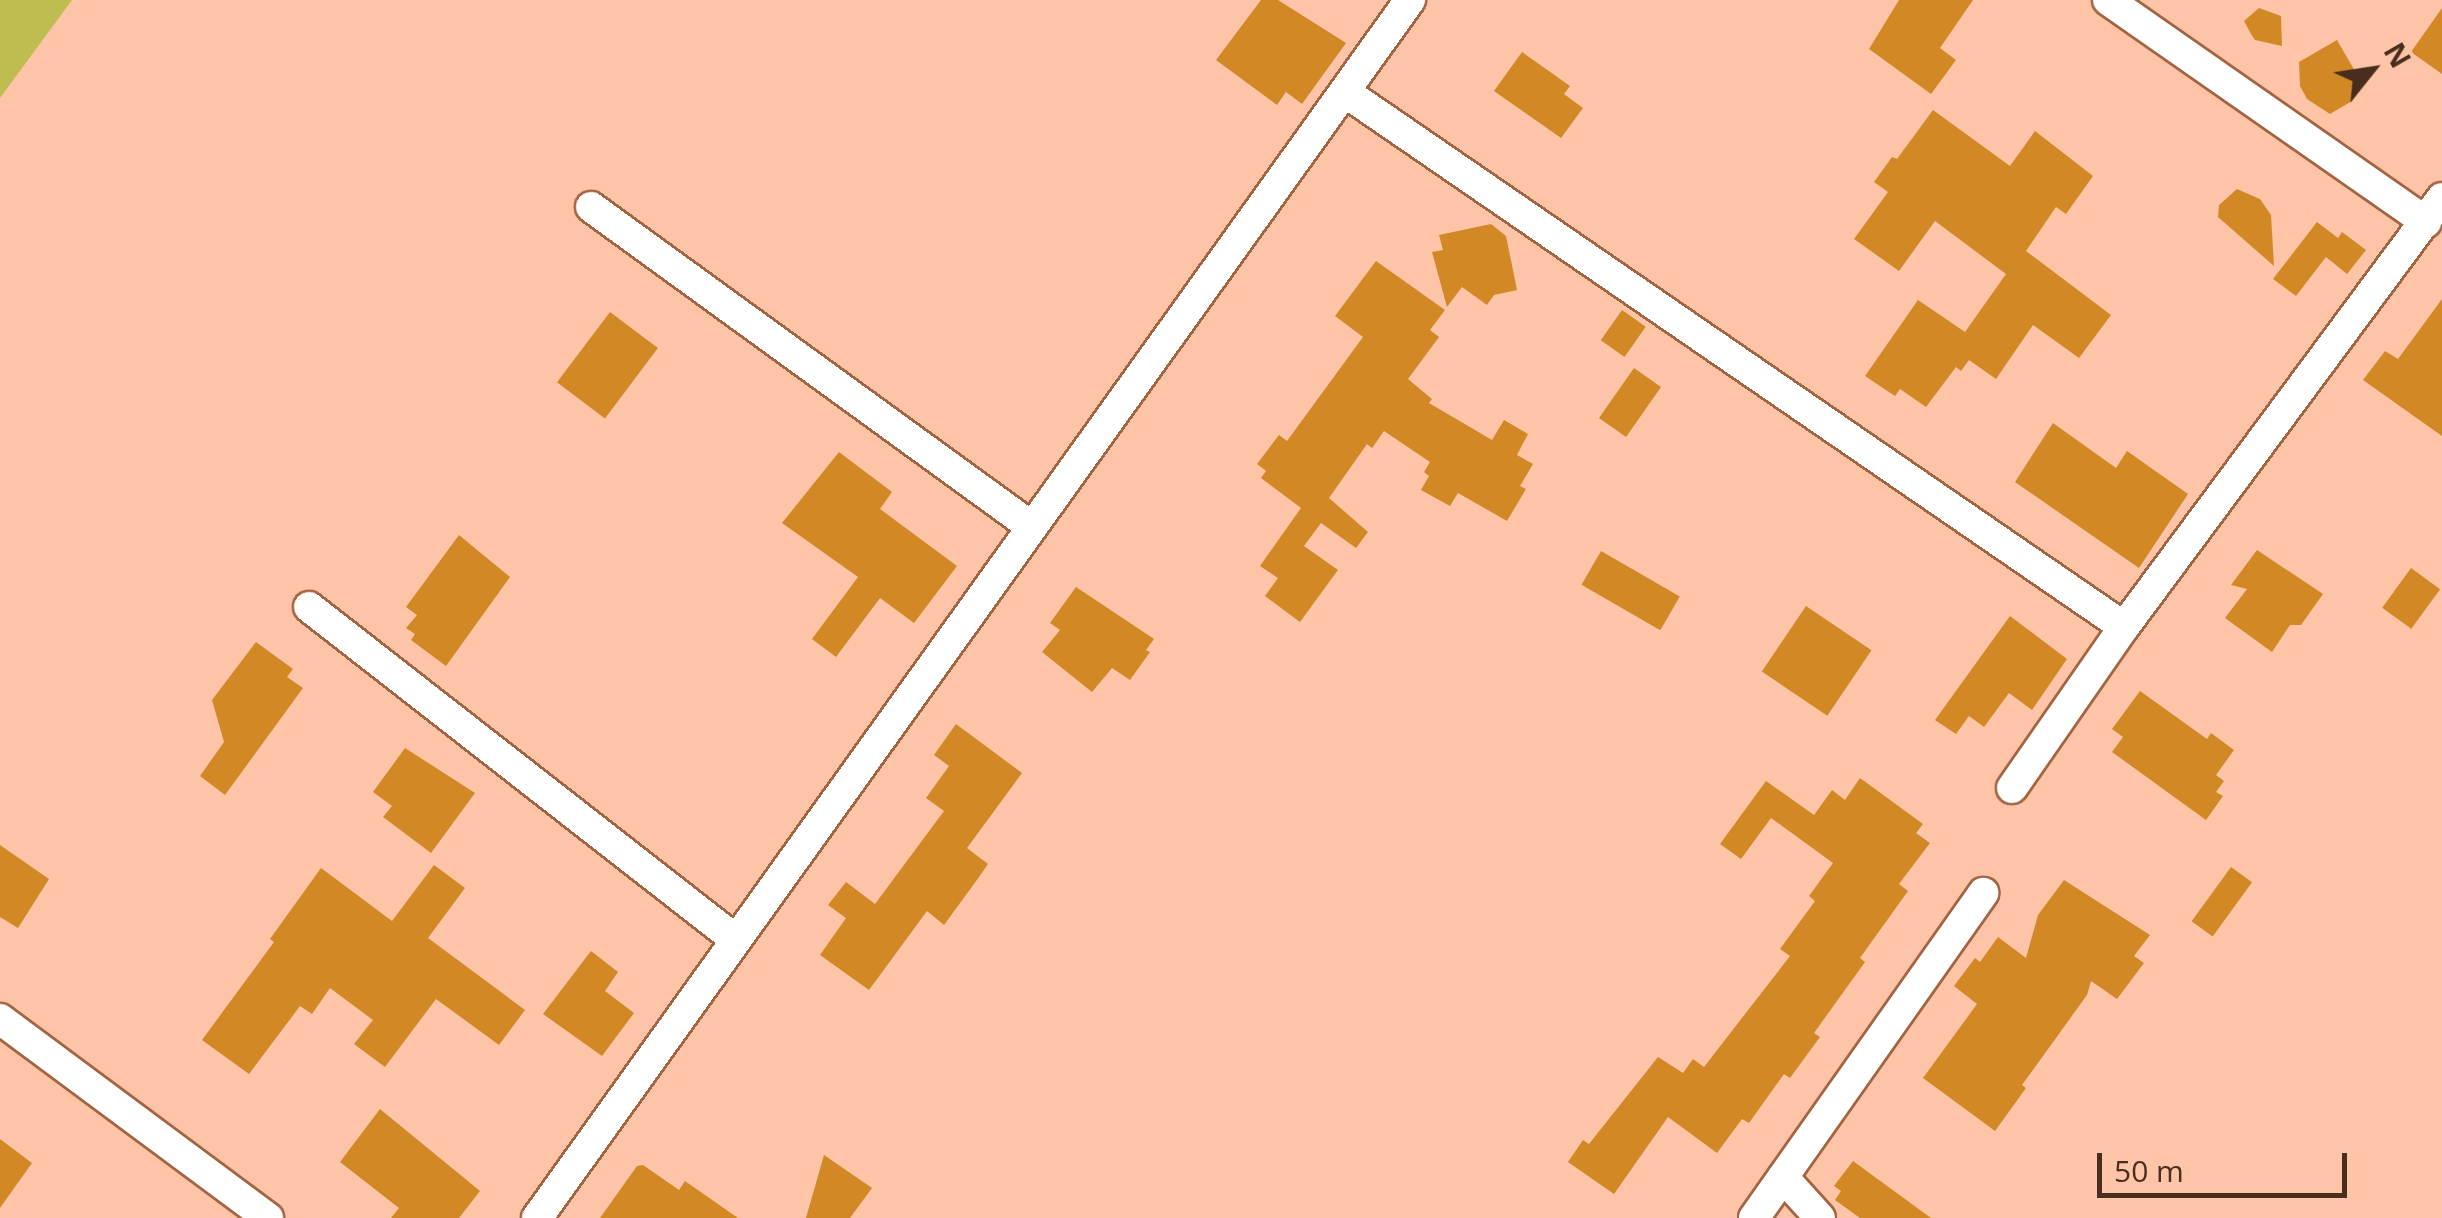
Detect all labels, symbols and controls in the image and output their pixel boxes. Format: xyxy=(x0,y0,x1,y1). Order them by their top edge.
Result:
north arrow xyxy=(2322,20,2422,120)
text: N xyxy=(2376,36,2420,74)
scale bar xyxy=(2102,1133,2352,1195)
text: 50 m xyxy=(2114,1150,2184,1191)

